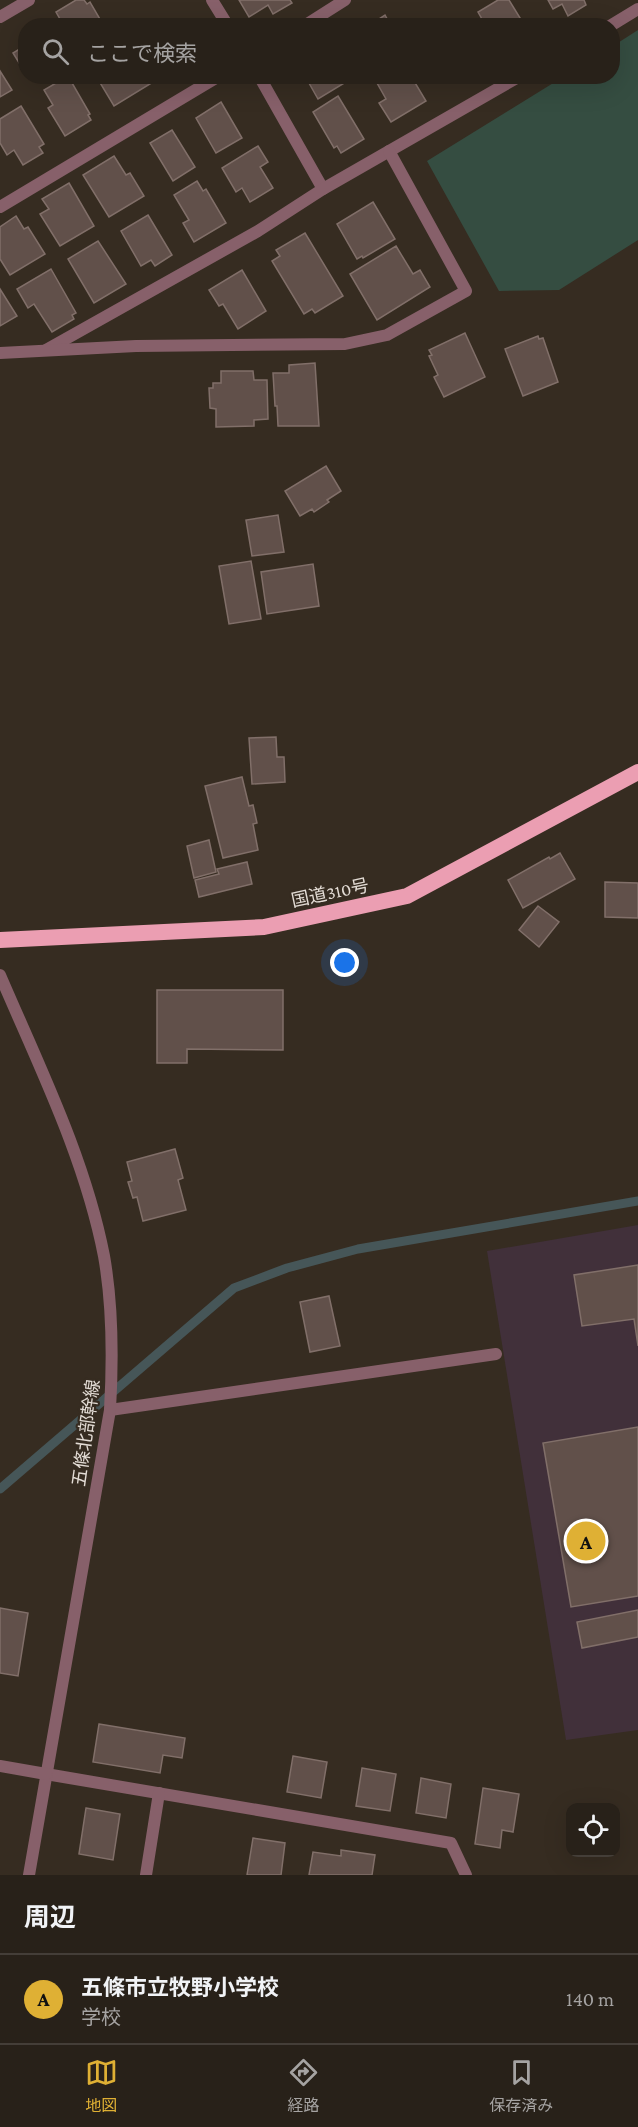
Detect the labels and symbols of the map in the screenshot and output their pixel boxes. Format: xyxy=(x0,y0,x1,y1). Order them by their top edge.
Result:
street label: 国道310号 xyxy=(289,875,371,911)
your location xyxy=(330,948,359,977)
street label: 五條北部幹線 xyxy=(69,1378,103,1488)
pin: A xyxy=(566,1518,606,1564)

